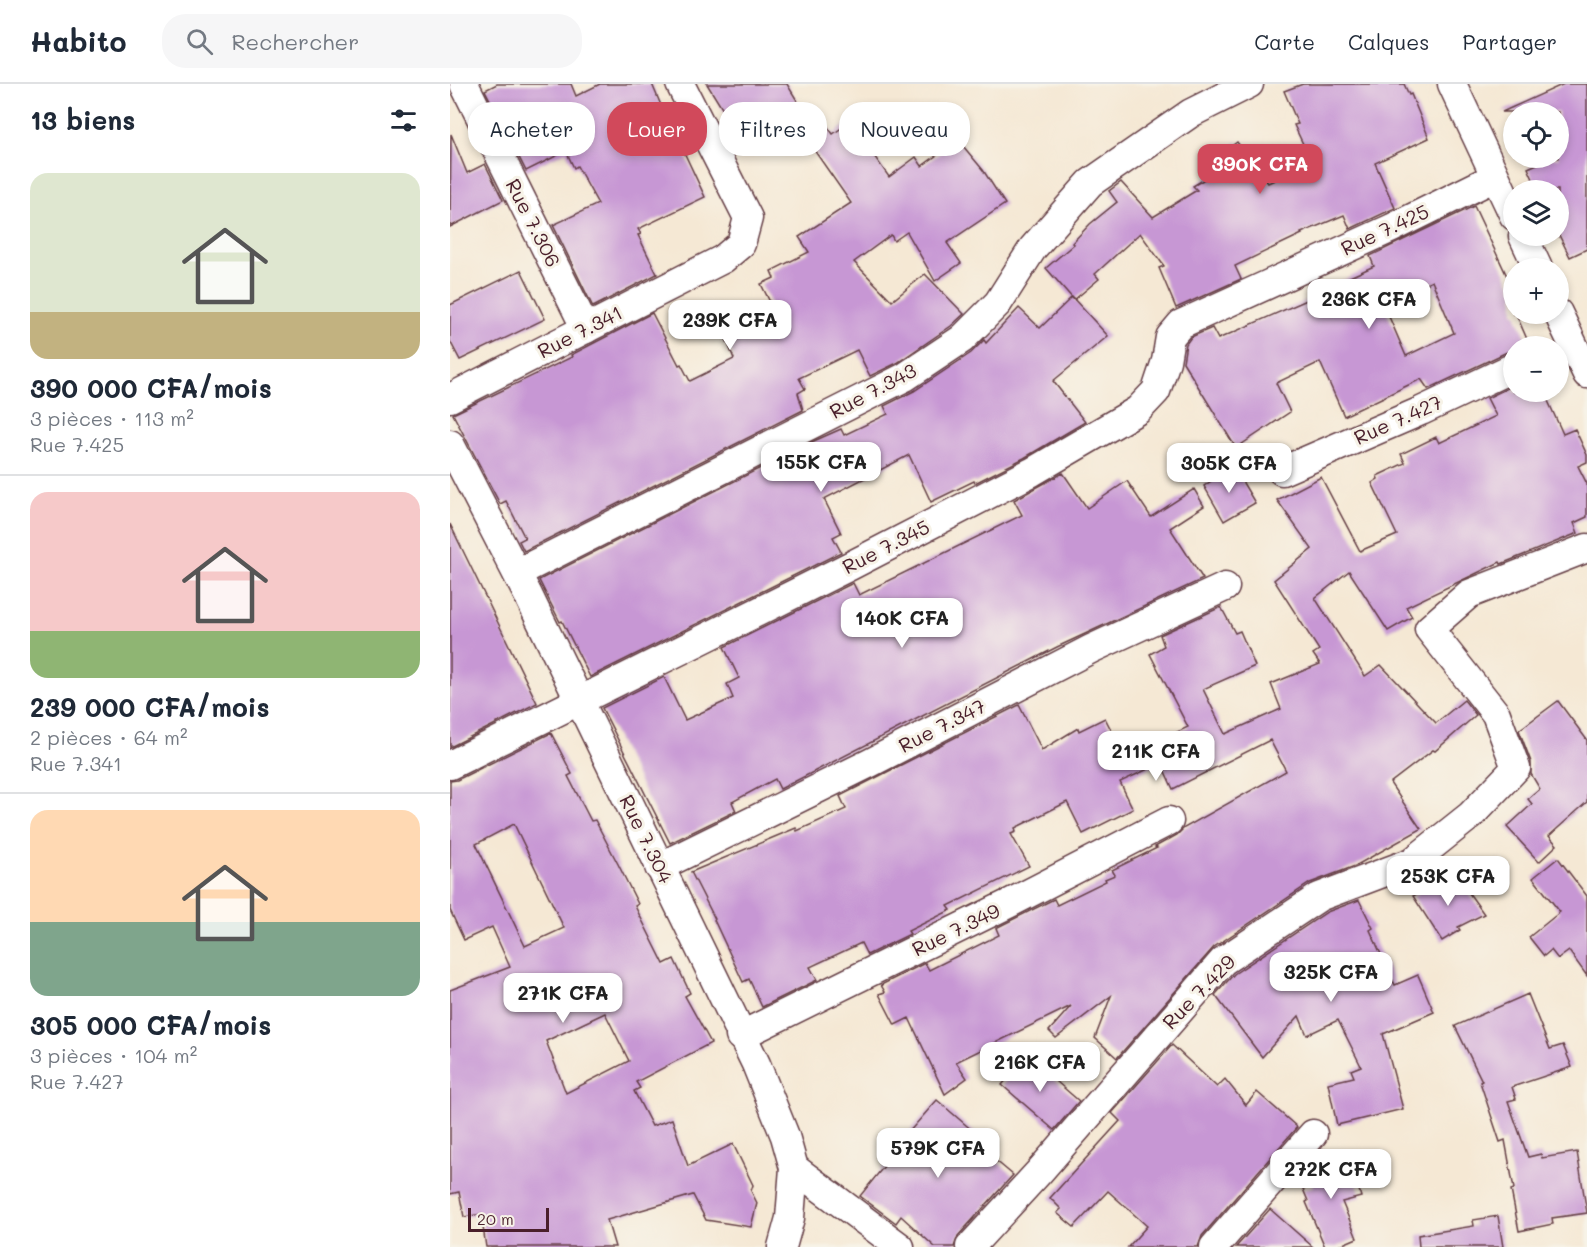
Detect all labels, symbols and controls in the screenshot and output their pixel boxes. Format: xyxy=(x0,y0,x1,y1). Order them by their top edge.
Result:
search box xyxy=(162,14,582,68)
text: Habito xyxy=(30,23,126,59)
icon: search xyxy=(183,25,216,58)
text: Rechercher xyxy=(231,27,359,56)
text: Carte xyxy=(1254,28,1315,55)
text: Calques xyxy=(1348,28,1430,55)
text: Partager xyxy=(1463,28,1557,55)
chip: Acheter xyxy=(468,102,595,156)
chip: Louer xyxy=(607,102,707,156)
chip: Filtres xyxy=(719,102,827,156)
chip: Nouveau xyxy=(839,102,970,156)
map controls xyxy=(1503,102,1569,402)
button: locate xyxy=(1503,102,1569,168)
text: 13 biens xyxy=(30,103,135,137)
icon: filters xyxy=(387,104,420,137)
pin: 390K CFA xyxy=(1198,144,1322,195)
text: 390K CFA xyxy=(1212,150,1308,176)
street label: Rue 7.306 xyxy=(501,174,567,271)
button: layers xyxy=(1503,180,1569,246)
street label: Rue 7.425 xyxy=(1336,197,1433,261)
icon: home xyxy=(171,212,279,320)
button: + xyxy=(1503,258,1569,324)
pin: 236K CFA xyxy=(1307,279,1431,330)
text: 236K CFA xyxy=(1321,285,1417,311)
street label: Rue 7.341 xyxy=(533,299,626,364)
pin: 239K CFA xyxy=(668,300,792,351)
text: 239K CFA xyxy=(682,306,778,332)
button: − xyxy=(1503,336,1569,402)
street label: Rue 7.343 xyxy=(825,356,920,424)
text: 390 000 CFA/mois xyxy=(30,371,272,405)
street label: Rue 7.427 xyxy=(1350,388,1446,450)
text: 3 pièces · 113 m² xyxy=(30,405,194,431)
text: Rue 7.425 xyxy=(30,431,124,457)
pin: 155K CFA xyxy=(759,442,883,493)
pin: 305K CFA xyxy=(1167,443,1291,494)
text: 155K CFA xyxy=(775,448,867,474)
text: 305K CFA xyxy=(1181,449,1277,475)
street label: Rue 7.345 xyxy=(837,513,934,579)
icon: home xyxy=(171,531,279,639)
pin: 140K CFA xyxy=(840,598,964,649)
text: 140K CFA xyxy=(855,604,949,630)
text: 239 000 CFA/mois xyxy=(30,690,270,724)
street label: Rue 7.347 xyxy=(894,692,989,758)
text: 2 pièces · 64 m² xyxy=(30,724,187,750)
pin: 211K CFA xyxy=(1094,731,1218,782)
text: 211K CFA xyxy=(1112,737,1200,763)
text: Rue 7.341 xyxy=(30,750,122,776)
street label: Rue 7.304 xyxy=(614,790,680,887)
icon: home xyxy=(171,849,279,957)
pin: 253K CFA xyxy=(1386,856,1510,907)
text: 253K CFA xyxy=(1401,862,1495,888)
street label: Rue 7.349 xyxy=(907,897,1004,962)
street label: Rue 7.429 xyxy=(1156,948,1241,1034)
pin: 325K CFA xyxy=(1269,952,1393,1003)
text: 325K CFA xyxy=(1284,958,1378,984)
pin: 271K CFA xyxy=(501,973,625,1024)
text: 271K CFA xyxy=(517,979,609,1005)
text: 305 000 CFA/mois xyxy=(30,1008,271,1042)
text: 3 pièces · 104 m² xyxy=(30,1042,197,1068)
pin: 216K CFA xyxy=(978,1042,1102,1093)
text: 216K CFA xyxy=(994,1048,1086,1074)
text: Rue 7.427 xyxy=(30,1068,124,1094)
pin: 579K CFA xyxy=(876,1128,1000,1179)
text: 579K CFA xyxy=(891,1134,985,1160)
pin: 272K CFA xyxy=(1269,1149,1393,1200)
text: 272K CFA xyxy=(1284,1155,1378,1181)
scale bar xyxy=(468,1205,549,1232)
text: 20 m xyxy=(477,1208,514,1229)

